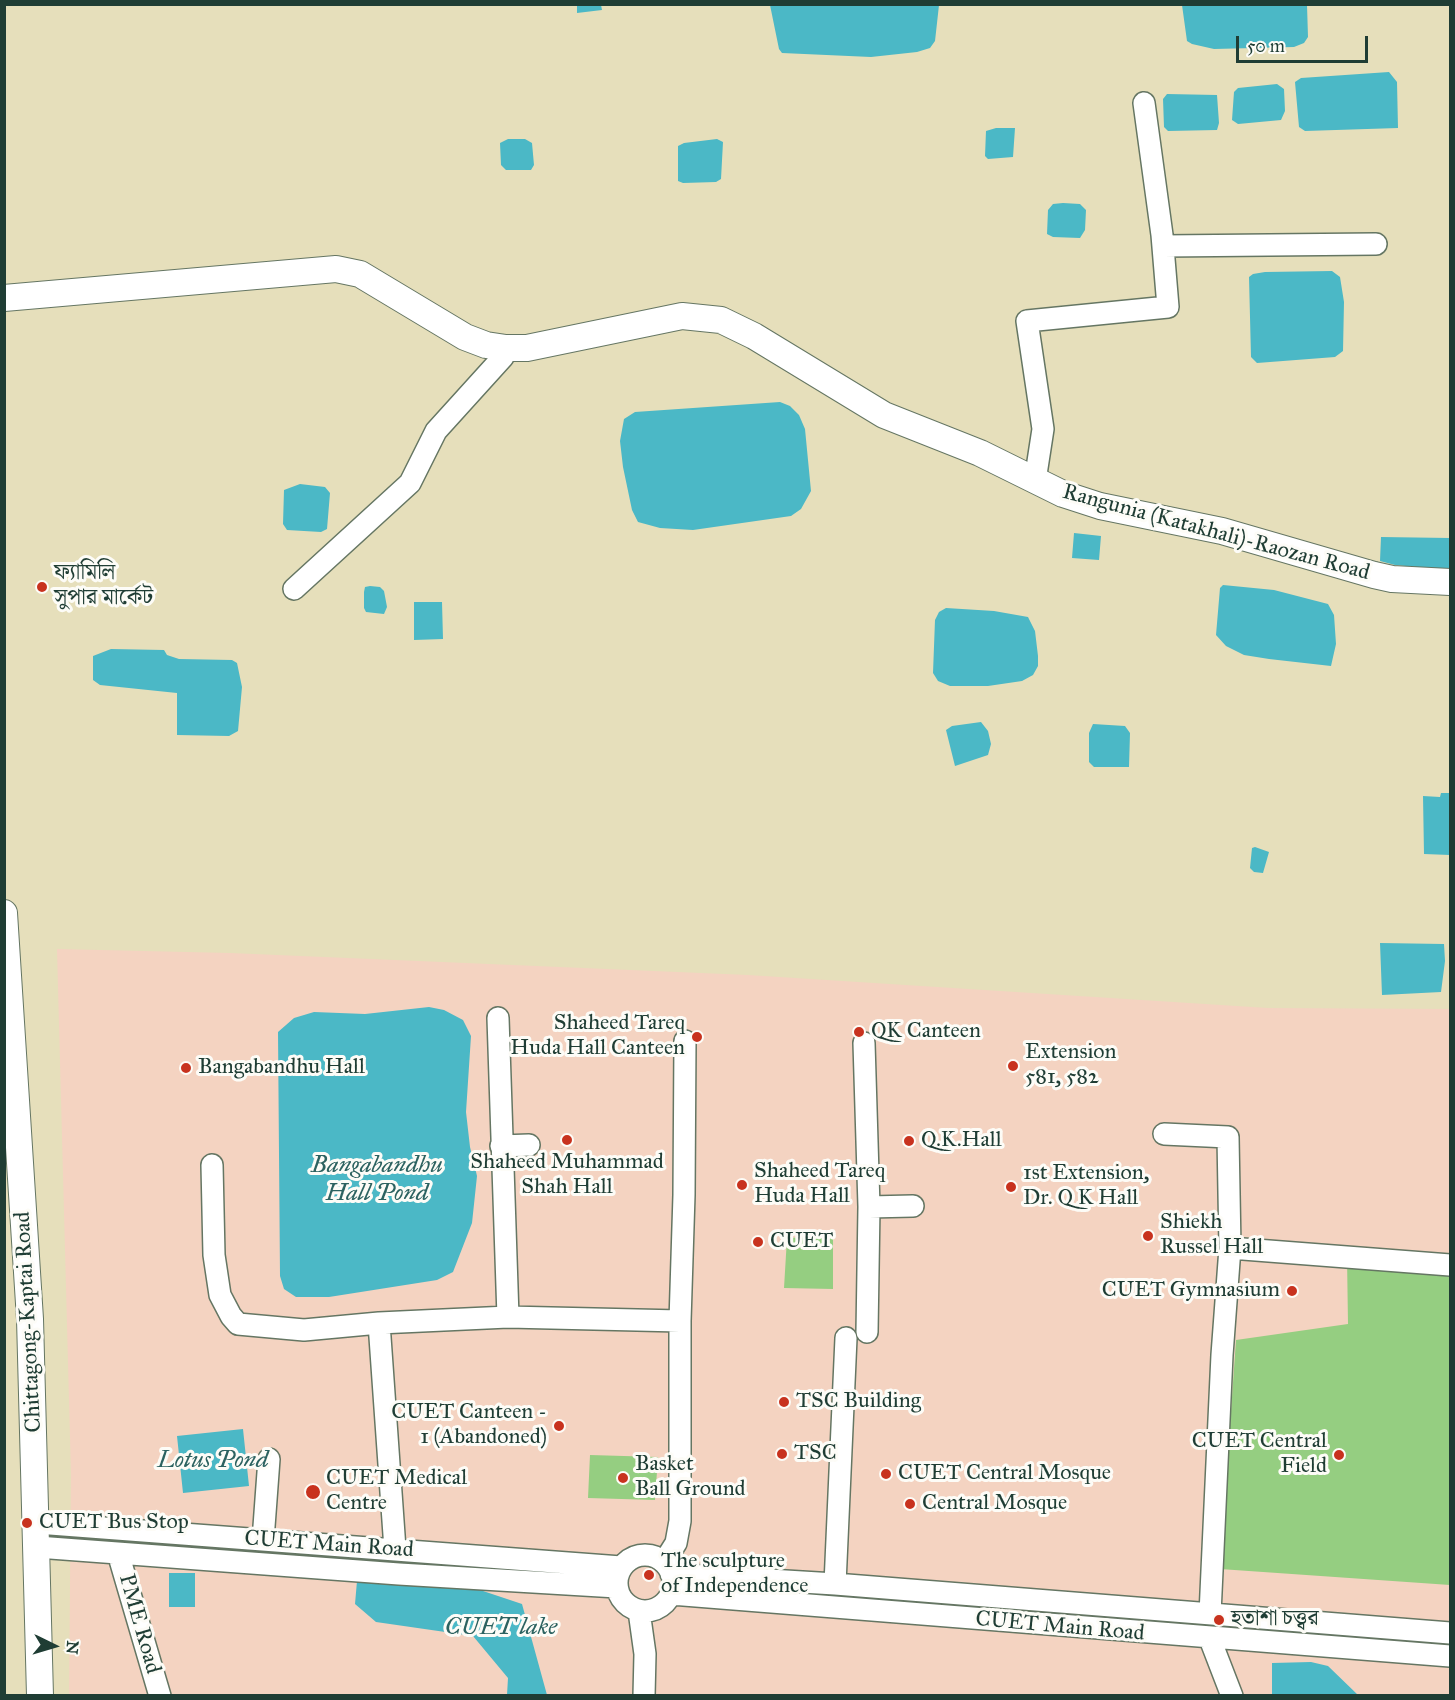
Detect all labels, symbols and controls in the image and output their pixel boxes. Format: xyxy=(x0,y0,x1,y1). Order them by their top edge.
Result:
scale bar xyxy=(1239,24,1371,62)
text: 50 m xyxy=(1247,35,1285,57)
street label: Rangunia (Katakhali)-Raozan Road xyxy=(1060,479,1372,587)
place label: ফ্যামিলি সুপার মার্কেট xyxy=(54,561,153,612)
marker: ফ্যামিলি সুপার মার্কেট xyxy=(35,580,49,594)
place label: Shaheed Tareq Huda Hall Canteen xyxy=(510,1011,685,1062)
place label: QK Canteen xyxy=(871,1019,981,1045)
marker: QK Canteen xyxy=(852,1025,866,1039)
marker: Shaheed Tareq Huda Hall Canteen xyxy=(690,1030,704,1044)
place label: Extension 581, 582 xyxy=(1025,1040,1117,1092)
place label: Bangabandhu Hall xyxy=(198,1055,365,1081)
marker: Extension 581, 582 xyxy=(1006,1059,1020,1073)
marker: Bangabandhu Hall xyxy=(179,1061,193,1075)
place label: Q.K.Hall xyxy=(921,1128,1002,1154)
marker: Shaheed Muhammad Shah Hall xyxy=(560,1133,574,1147)
marker: Q.K.Hall xyxy=(902,1134,916,1148)
place label: Shaheed Muhammad Shah Hall xyxy=(470,1150,664,1202)
water label: Bangabandhu Hall Pond xyxy=(311,1152,443,1208)
place label: Shaheed Tareq Huda Hall xyxy=(754,1159,885,1210)
place label: 1st Extension, Dr. Q K Hall xyxy=(1023,1161,1149,1212)
marker: Shaheed Tareq Huda Hall xyxy=(735,1178,749,1192)
marker: 1st Extension, Dr. Q K Hall xyxy=(1004,1180,1018,1194)
place label: Shiekh Russel Hall xyxy=(1160,1210,1263,1262)
street label: Chittagong-Kaptai Road xyxy=(10,1211,48,1433)
place label: CUET xyxy=(770,1229,833,1255)
marker: Shiekh Russel Hall xyxy=(1141,1229,1155,1243)
marker: CUET xyxy=(751,1235,765,1249)
place label: CUET Gymnasium xyxy=(1102,1278,1280,1304)
marker: CUET Gymnasium xyxy=(1285,1284,1299,1298)
place label: TSC Building xyxy=(796,1389,921,1415)
marker: TSC Building xyxy=(777,1395,791,1409)
place label: CUET Canteen - 1 (Abandoned) xyxy=(391,1400,547,1452)
marker: CUET Canteen - 1 (Abandoned) xyxy=(552,1419,566,1433)
place label: CUET Central Field xyxy=(1192,1429,1327,1480)
place label: TSC xyxy=(794,1441,837,1467)
water label: Lotus Pond xyxy=(157,1447,269,1475)
marker: TSC xyxy=(775,1447,789,1461)
marker: CUET Central Field xyxy=(1332,1448,1346,1462)
place label: Basket Ball Ground xyxy=(635,1452,746,1504)
place label: CUET Central Mosque xyxy=(898,1461,1111,1487)
place label: CUET Medical Centre xyxy=(326,1466,467,1518)
marker: CUET Central Mosque xyxy=(879,1467,893,1481)
marker: Basket Ball Ground xyxy=(616,1471,630,1485)
marker: CUET Medical Centre xyxy=(304,1483,322,1501)
place label: Central Mosque xyxy=(922,1491,1067,1517)
marker: Central Mosque xyxy=(903,1497,917,1511)
place label: CUET Bus Stop xyxy=(39,1510,189,1536)
marker: CUET Bus Stop xyxy=(20,1516,34,1530)
street label: CUET Main Road xyxy=(244,1526,414,1564)
place label: The sculpture of Independence xyxy=(661,1549,809,1600)
marker: The sculpture of Independence xyxy=(642,1568,656,1582)
street label: PME Road xyxy=(112,1571,166,1677)
street label: CUET Main Road xyxy=(974,1606,1146,1648)
place label: হতাশা চত্ত্বর xyxy=(1231,1607,1319,1633)
marker: হতাশা চত্ত্বর xyxy=(1212,1613,1226,1627)
water label: CUET lake xyxy=(445,1614,557,1642)
north arrow xyxy=(24,1616,84,1676)
text: N xyxy=(62,1640,82,1655)

